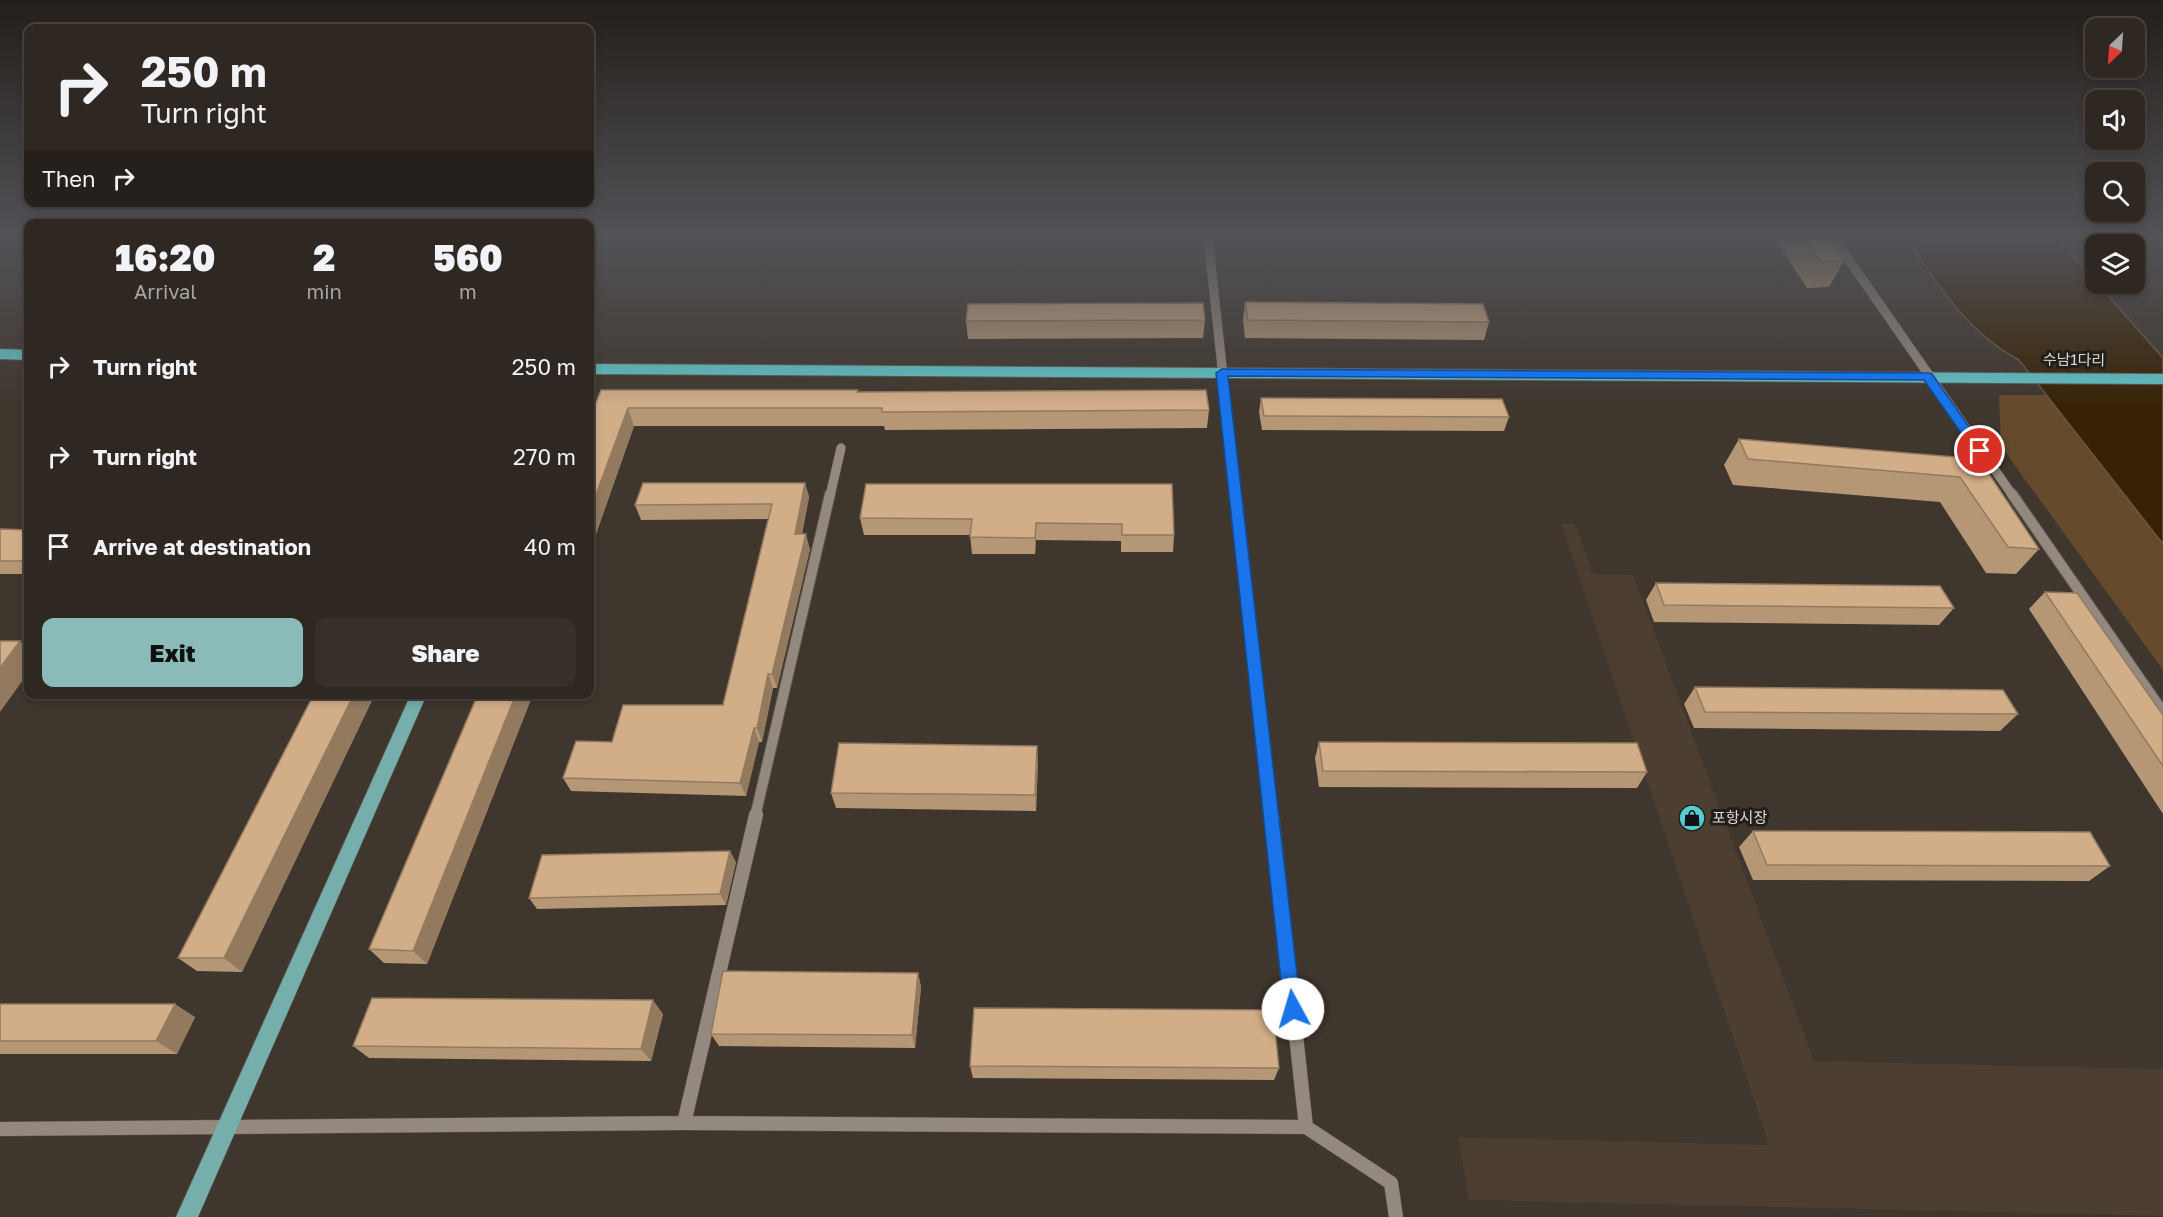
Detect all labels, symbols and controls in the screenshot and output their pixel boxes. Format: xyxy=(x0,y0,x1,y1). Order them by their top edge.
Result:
north arrow xyxy=(2085,18,2145,78)
map controls xyxy=(2085,18,2145,294)
text: 250 m xyxy=(141,46,267,96)
icon: right xyxy=(42,48,120,126)
button: sound xyxy=(2085,90,2145,150)
text: Turn right xyxy=(141,97,267,129)
icon: right xyxy=(107,162,140,195)
button: search xyxy=(2085,162,2145,222)
text: Then xyxy=(42,165,95,192)
button: layers xyxy=(2085,234,2145,294)
text: 16:20 xyxy=(115,236,215,279)
text: 2 xyxy=(313,236,335,279)
text: 560 xyxy=(433,236,503,279)
text: Arrival xyxy=(134,279,197,303)
text: min xyxy=(307,279,342,303)
text: m xyxy=(459,279,477,303)
street label: 수남1다리 xyxy=(2043,349,2105,369)
icon: right xyxy=(42,350,75,383)
text: Turn right xyxy=(93,353,197,380)
text: 250 m xyxy=(512,353,576,380)
pin xyxy=(1954,425,2005,476)
icon: arrive xyxy=(1963,434,1996,467)
icon: right xyxy=(42,440,75,473)
text: Turn right xyxy=(93,443,197,470)
text: 270 m xyxy=(513,443,576,470)
icon: arrive xyxy=(42,530,75,563)
text: Arrive at destination xyxy=(93,533,311,560)
text: 40 m xyxy=(524,533,576,560)
button: Exit xyxy=(42,618,303,687)
button: Share xyxy=(315,618,576,687)
shop icon: 포항시장 xyxy=(1677,803,1707,833)
place label: 포항시장 xyxy=(1712,808,1767,826)
position arrow xyxy=(1261,977,1325,1041)

